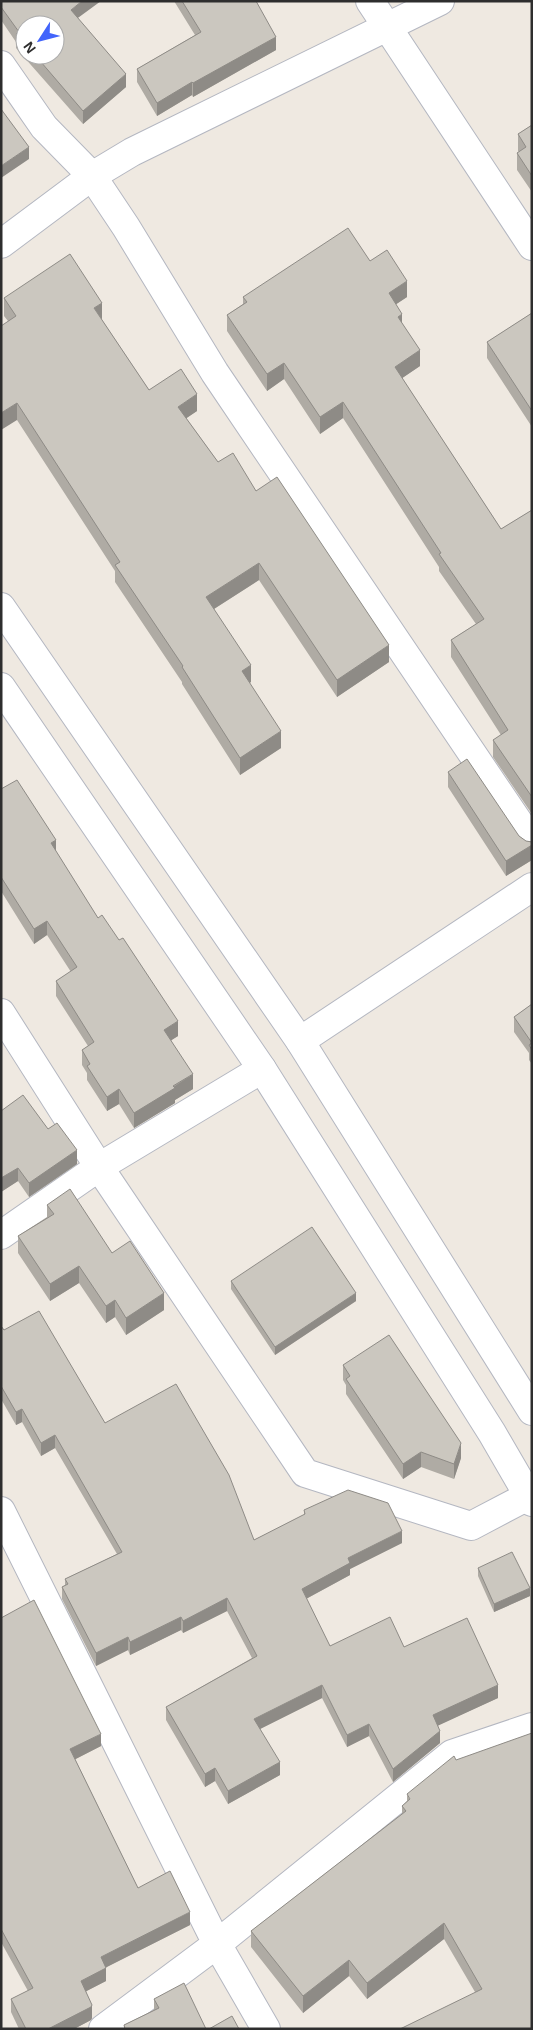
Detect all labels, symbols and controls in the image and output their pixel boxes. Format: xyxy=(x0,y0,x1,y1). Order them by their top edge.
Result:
north arrow xyxy=(15,15,65,65)
text: N xyxy=(20,39,39,56)

